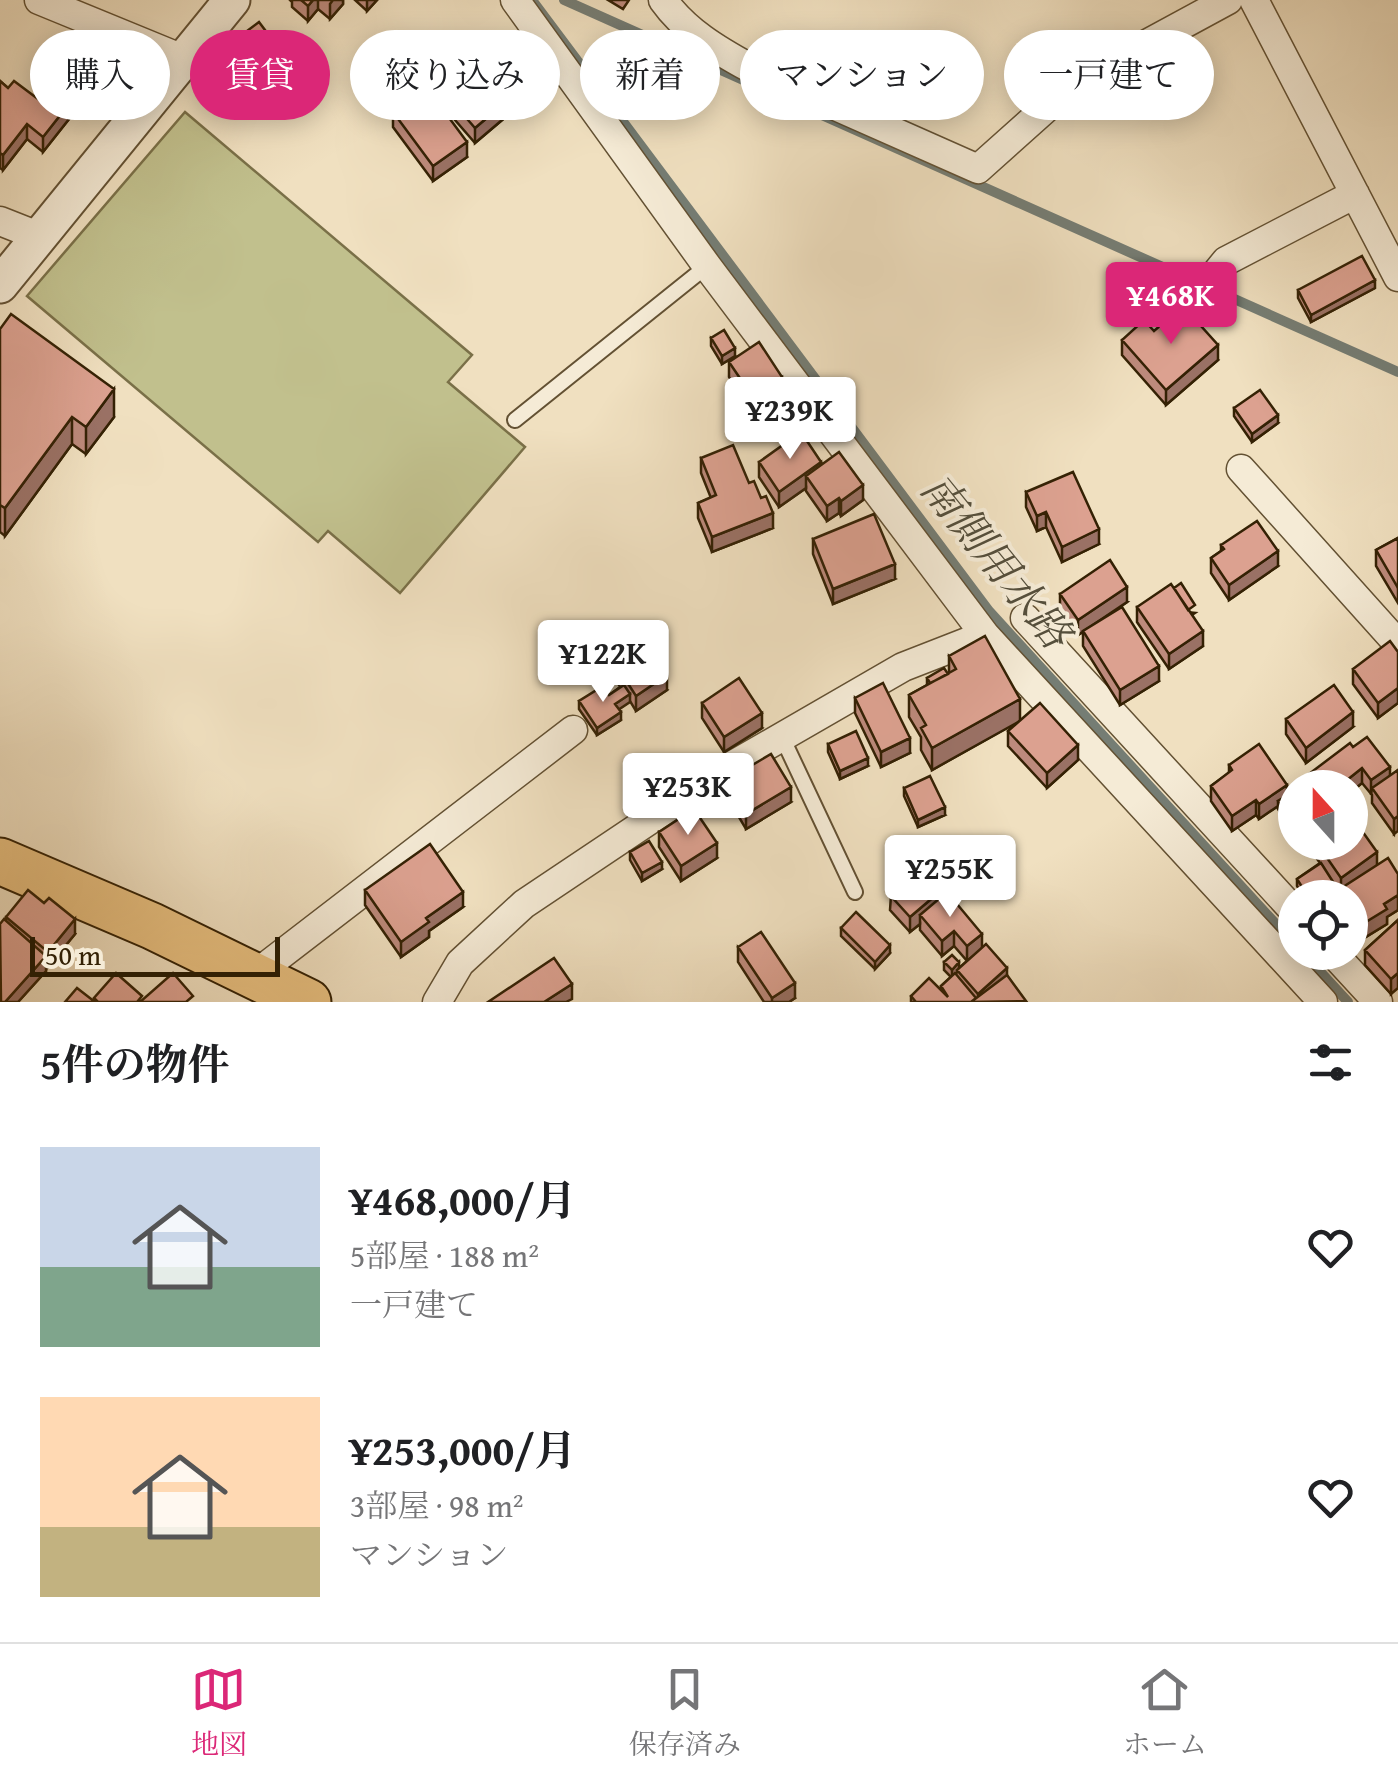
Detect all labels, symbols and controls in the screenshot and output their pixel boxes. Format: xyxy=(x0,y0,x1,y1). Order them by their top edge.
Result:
chip: 購入 xyxy=(30,30,170,120)
chip: 賃貸 xyxy=(190,30,330,120)
chip: 絞り込み xyxy=(350,30,560,120)
chip: 新着 xyxy=(580,30,720,120)
chip: マンション xyxy=(740,30,984,120)
chip: 一戸建て xyxy=(1004,30,1214,120)
pin: ¥468K xyxy=(1101,262,1241,347)
text: ¥468K xyxy=(1128,271,1214,318)
pin: ¥239K xyxy=(720,377,860,462)
text: ¥239K xyxy=(747,386,833,433)
water label: 南側用水路 xyxy=(907,459,1089,663)
pin: ¥122K xyxy=(533,620,673,705)
text: ¥122K xyxy=(560,629,646,676)
pin: ¥253K xyxy=(618,753,758,838)
text: ¥253K xyxy=(645,762,731,809)
north arrow xyxy=(1278,770,1368,860)
map controls xyxy=(1278,770,1368,970)
pin: ¥255K xyxy=(880,835,1020,920)
text: ¥255K xyxy=(907,844,993,891)
button: locate xyxy=(1278,880,1368,970)
scale bar xyxy=(30,932,280,976)
text: 50 m xyxy=(45,934,101,975)
text: 5件の物件 xyxy=(40,1033,230,1094)
icon: filters xyxy=(1303,1035,1358,1090)
text: ¥468,000/月 xyxy=(350,1169,576,1230)
icon: home xyxy=(120,1187,240,1307)
icon: heart xyxy=(1303,1220,1358,1275)
text: 5部屋 · 188 m² xyxy=(350,1232,539,1279)
text: 一戸建て xyxy=(350,1281,478,1328)
text: ¥253,000/月 xyxy=(350,1419,576,1480)
icon: home xyxy=(120,1437,240,1557)
icon: heart xyxy=(1303,1470,1358,1525)
text: 3部屋 · 98 m² xyxy=(350,1482,524,1529)
text: マンション xyxy=(350,1531,509,1578)
tab: 地図 xyxy=(191,1662,247,1764)
tab: 保存済み xyxy=(629,1662,741,1764)
tab: ホーム xyxy=(1123,1662,1207,1764)

